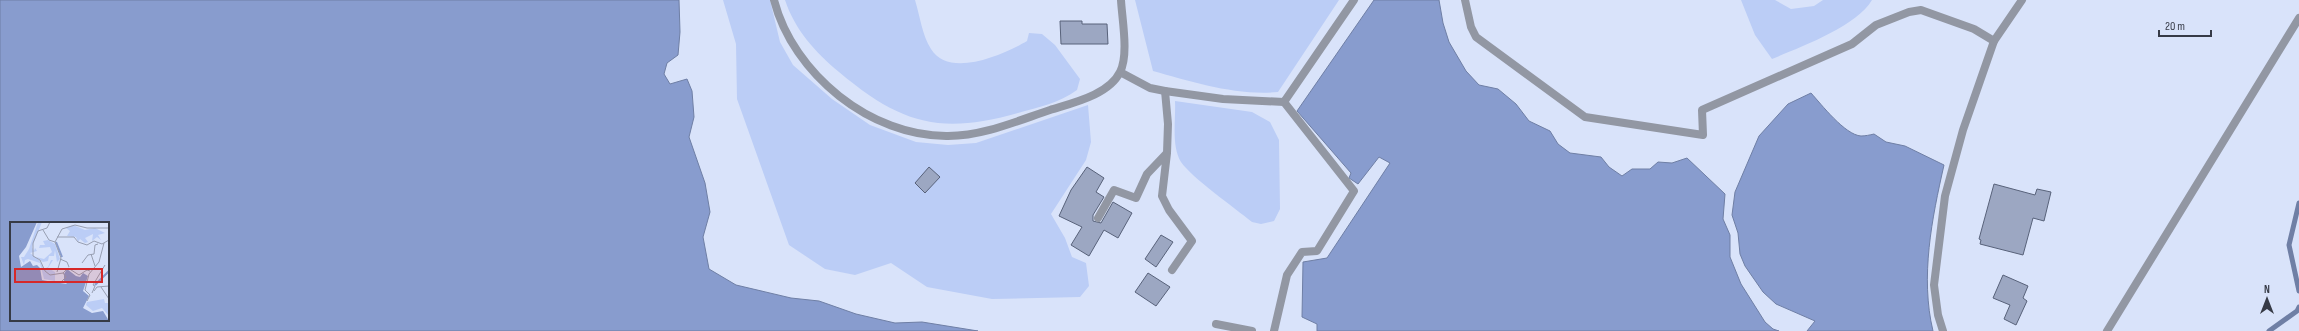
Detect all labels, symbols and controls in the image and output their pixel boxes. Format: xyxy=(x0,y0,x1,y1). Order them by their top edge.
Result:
scale bar xyxy=(2159,12,2211,38)
text: 20 m xyxy=(2165,19,2185,34)
inset map xyxy=(10,222,109,321)
north arrow xyxy=(2247,279,2287,319)
text: N xyxy=(2264,283,2270,296)

